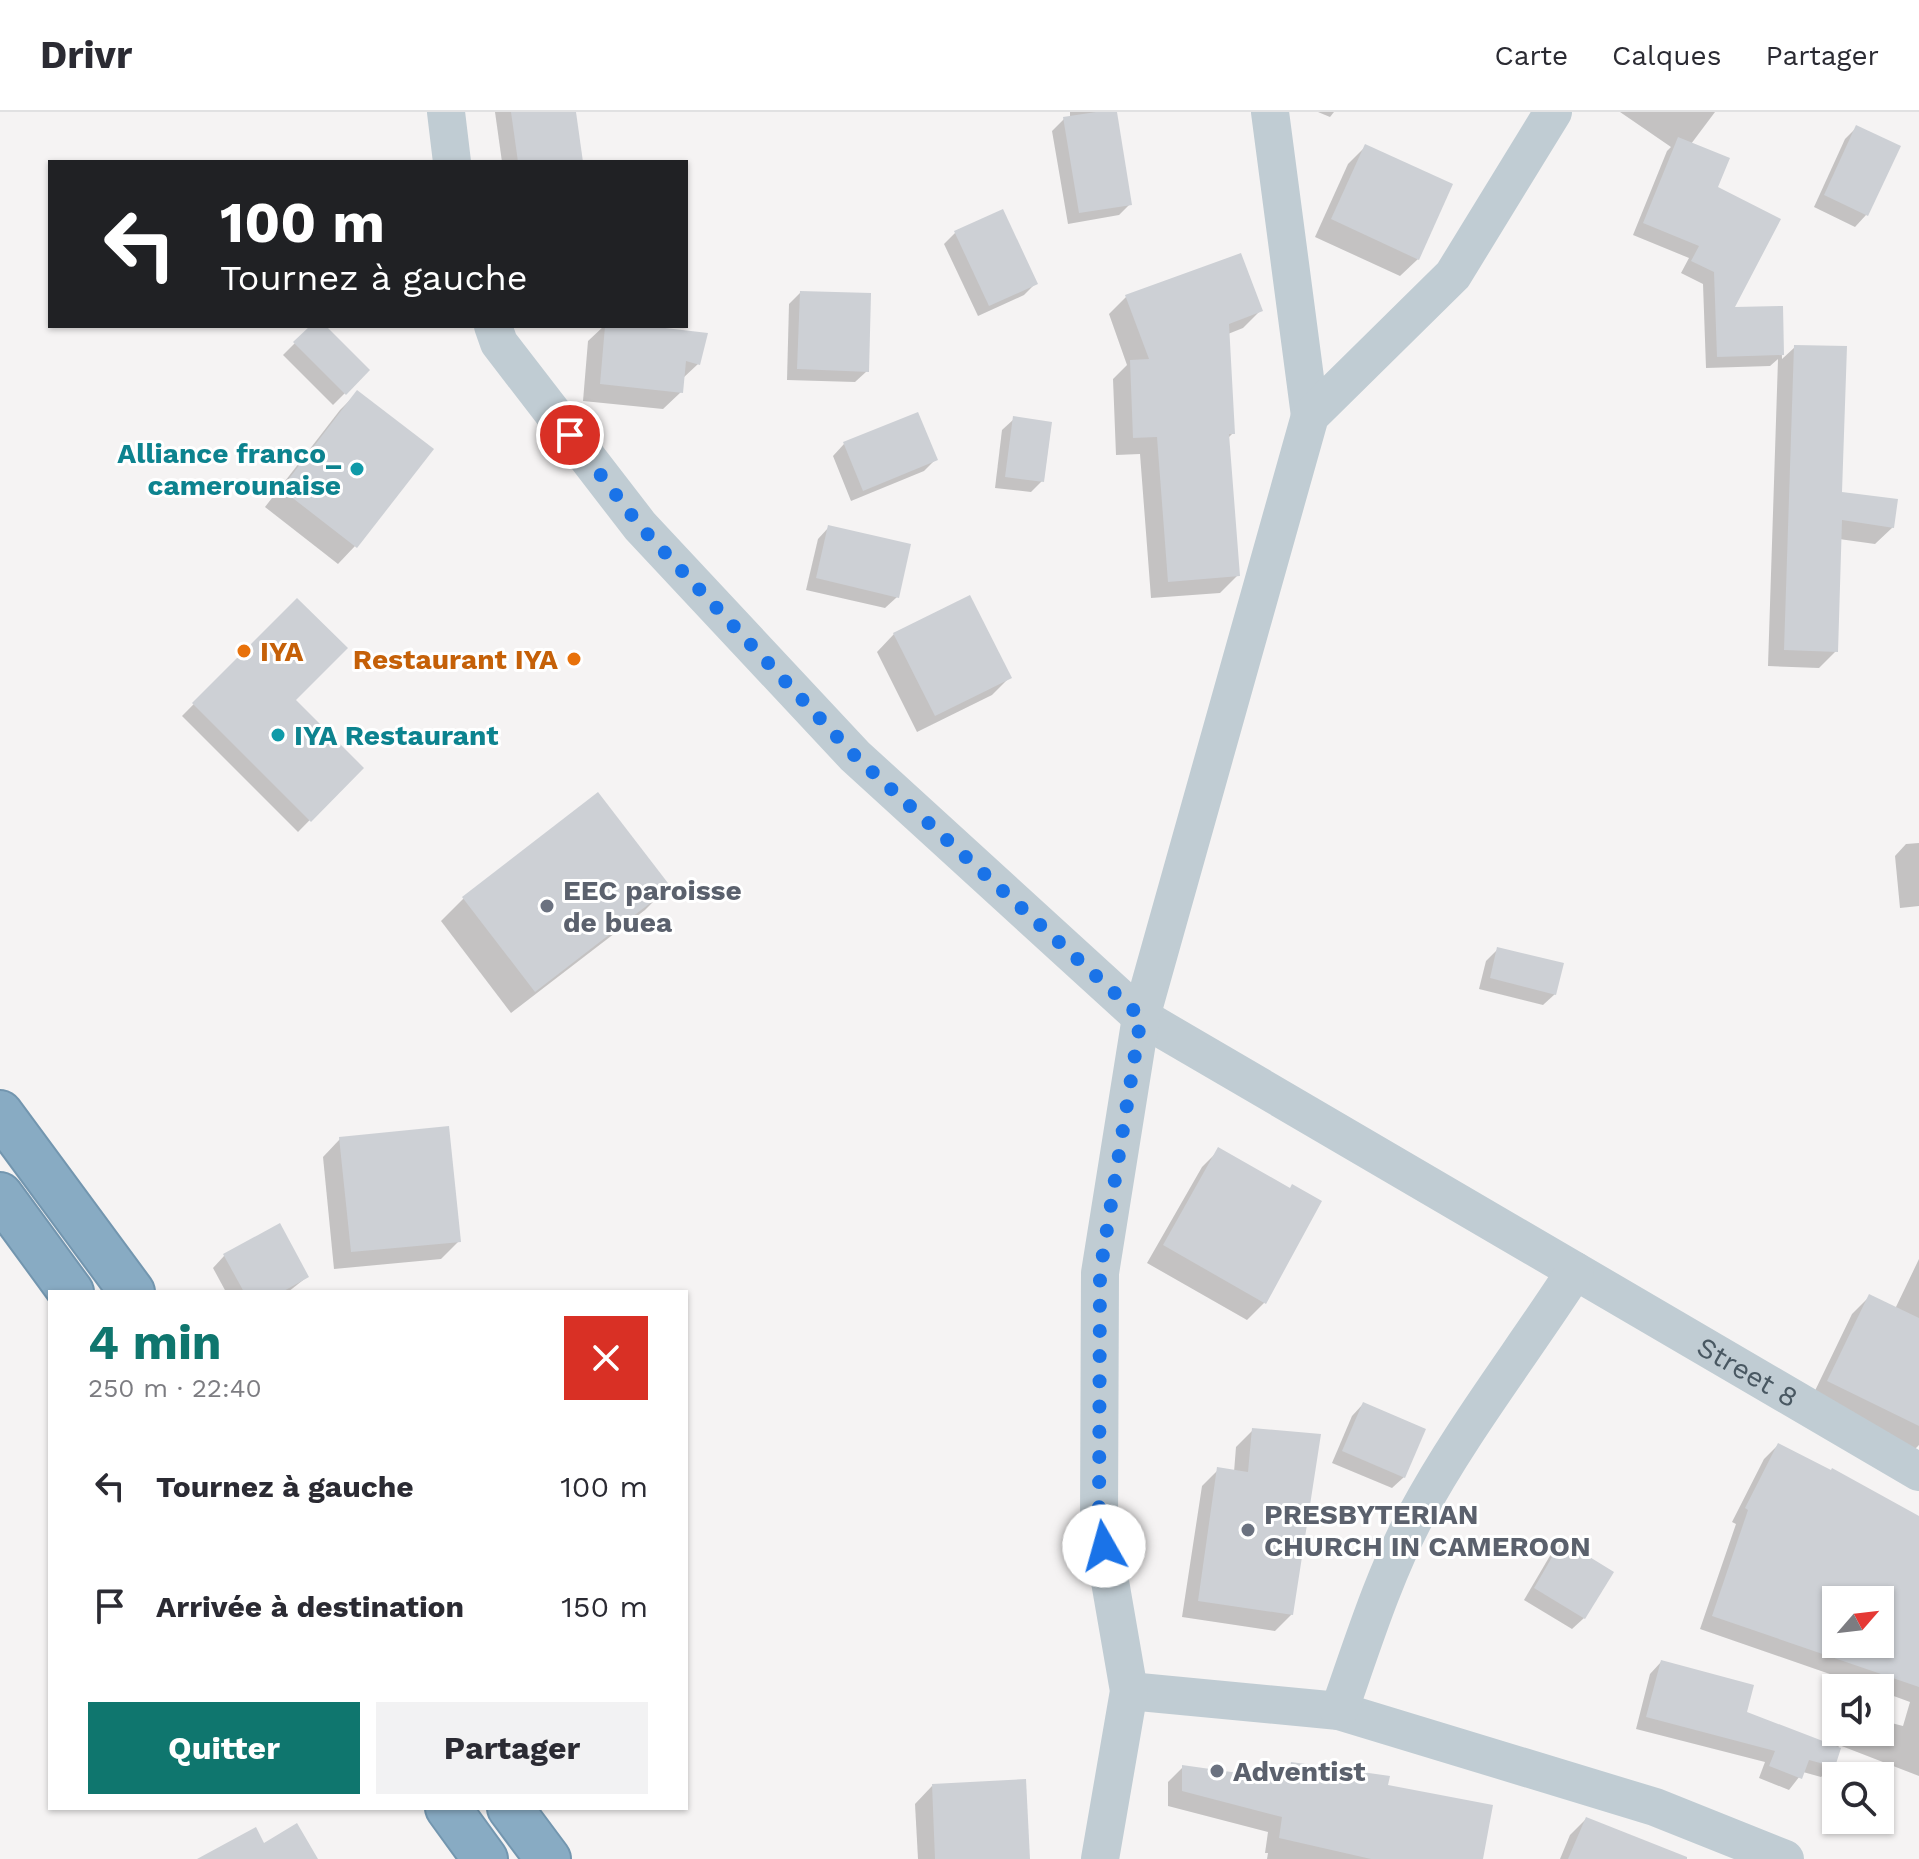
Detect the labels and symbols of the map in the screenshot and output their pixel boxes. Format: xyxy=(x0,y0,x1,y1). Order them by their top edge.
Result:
pin xyxy=(536,401,604,469)
place label: Alliance franco_ camerounaise xyxy=(117,437,342,502)
marker: Alliance franco_ camerounaise xyxy=(348,460,366,478)
place label: IYA xyxy=(260,635,303,668)
marker: IYA xyxy=(235,642,253,660)
place label: Restaurant IYA xyxy=(353,643,558,676)
marker: Restaurant IYA xyxy=(565,650,583,668)
place label: IYA Restaurant xyxy=(294,719,499,752)
marker: IYA Restaurant xyxy=(269,726,287,744)
place label: EEC paroisse de buea xyxy=(563,874,742,939)
marker: EEC paroisse de buea xyxy=(538,897,556,915)
street label: Street 8 xyxy=(1691,1330,1804,1415)
place label: PRESBYTERIAN CHURCH IN CAMEROON xyxy=(1264,1498,1591,1563)
position arrow xyxy=(1062,1504,1146,1588)
marker: PRESBYTERIAN CHURCH IN CAMEROON xyxy=(1239,1521,1257,1539)
north arrow xyxy=(1822,1586,1894,1658)
place label: Adventist xyxy=(1233,1755,1366,1788)
marker: Adventist xyxy=(1208,1762,1226,1780)

